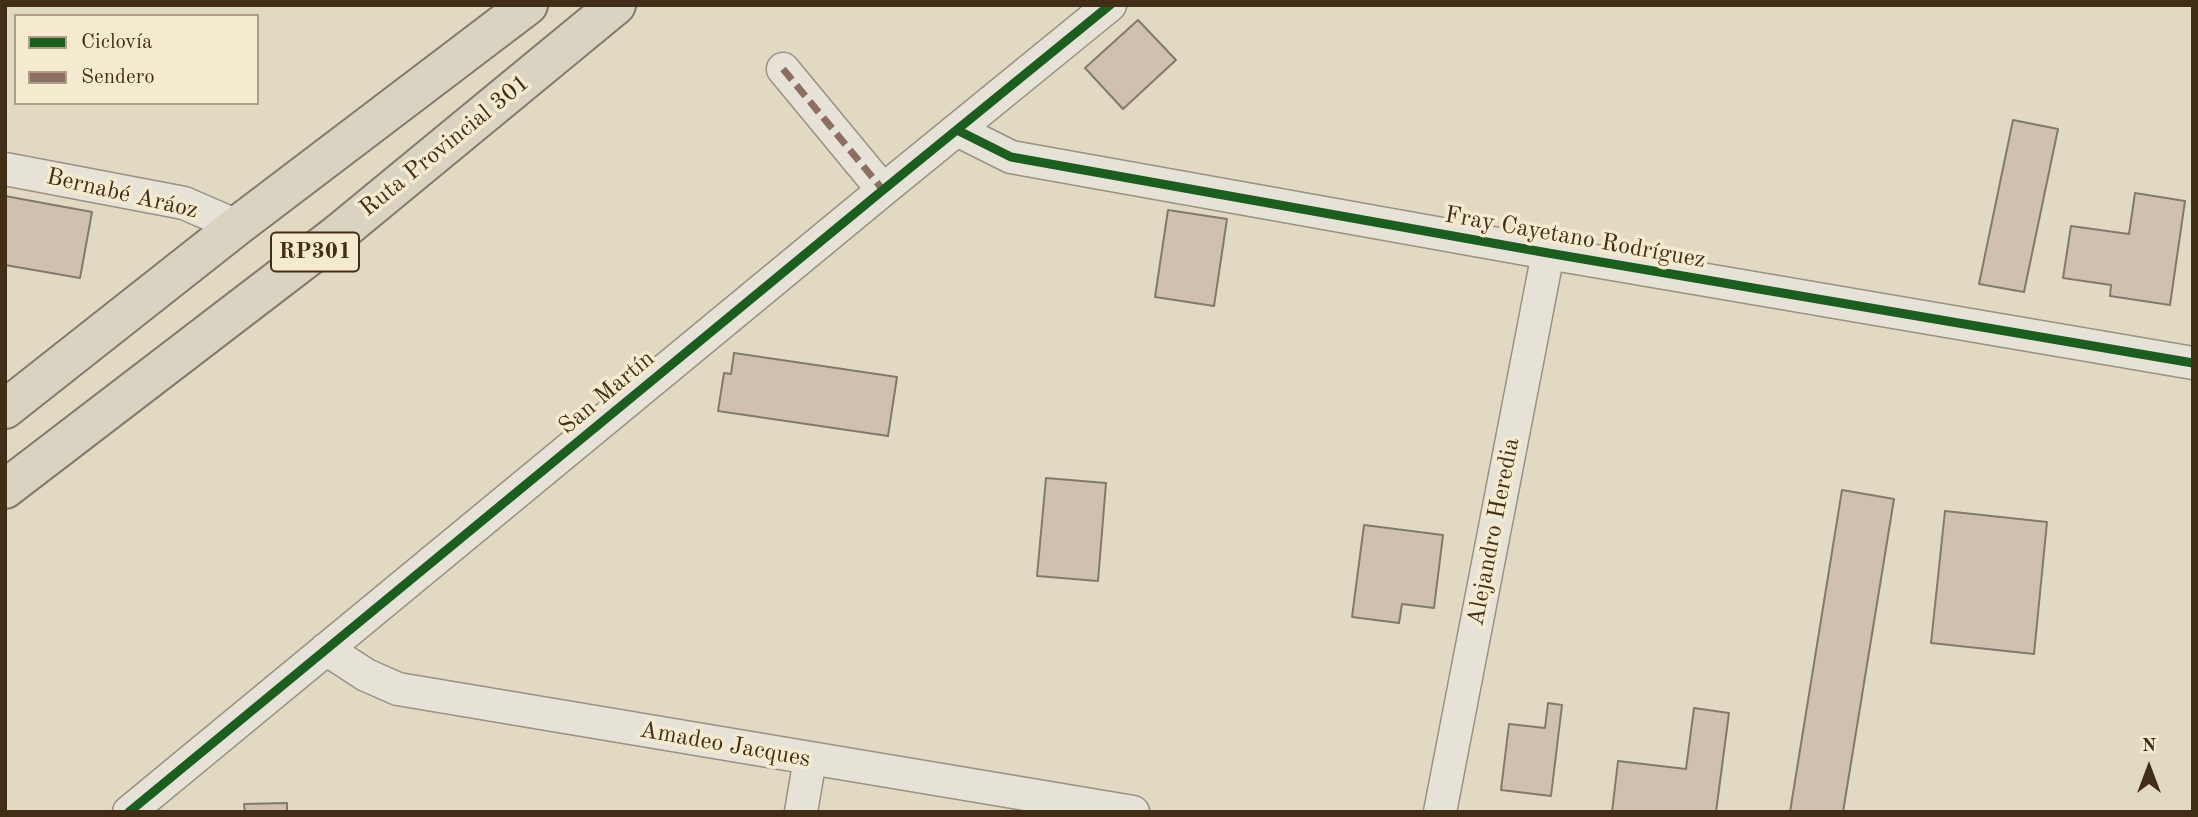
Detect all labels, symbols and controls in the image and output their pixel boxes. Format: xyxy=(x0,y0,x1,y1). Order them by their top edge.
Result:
legend xyxy=(14,14,259,105)
text: Ciclovía xyxy=(81,32,152,53)
text: Sendero xyxy=(81,67,155,88)
street label: Ruta Provincial 301 xyxy=(354,69,536,223)
street label: Bernabé Aráoz xyxy=(43,163,201,225)
street label: Fray Cayetano Rodríguez xyxy=(1442,201,1708,275)
road number: RP301 xyxy=(271,232,359,272)
street label: San Martín xyxy=(553,345,661,441)
street label: Alejandro Heredia xyxy=(1462,435,1526,629)
street label: Amadeo Jacques xyxy=(637,716,813,774)
north arrow xyxy=(2114,733,2184,803)
text: N xyxy=(2142,737,2156,756)

